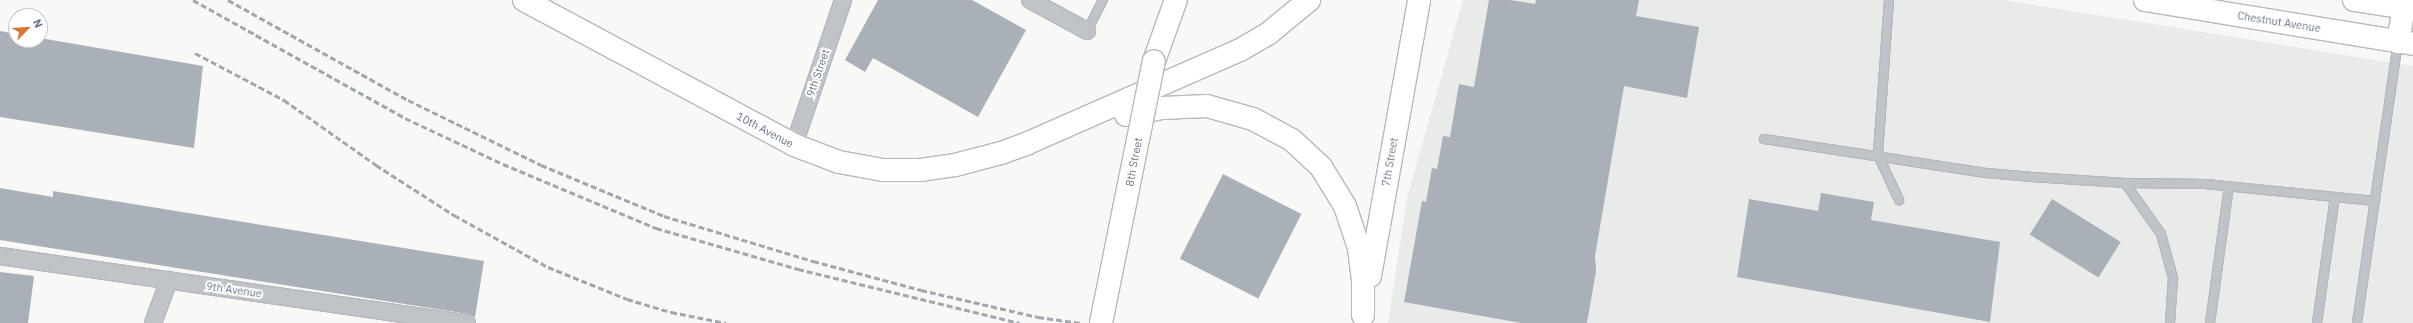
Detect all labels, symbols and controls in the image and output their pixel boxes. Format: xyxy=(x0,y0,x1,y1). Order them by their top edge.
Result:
north arrow xyxy=(8,8,48,48)
street label: Chestnut Avenue xyxy=(2237,9,2321,35)
text: N xyxy=(30,17,46,30)
street label: 9th Street xyxy=(804,47,832,99)
street label: 10th Avenue xyxy=(734,109,796,151)
street label: 8th Street xyxy=(1123,136,1145,188)
street label: 7th Street xyxy=(1379,136,1401,188)
street label: 9th Avenue xyxy=(205,280,263,300)

